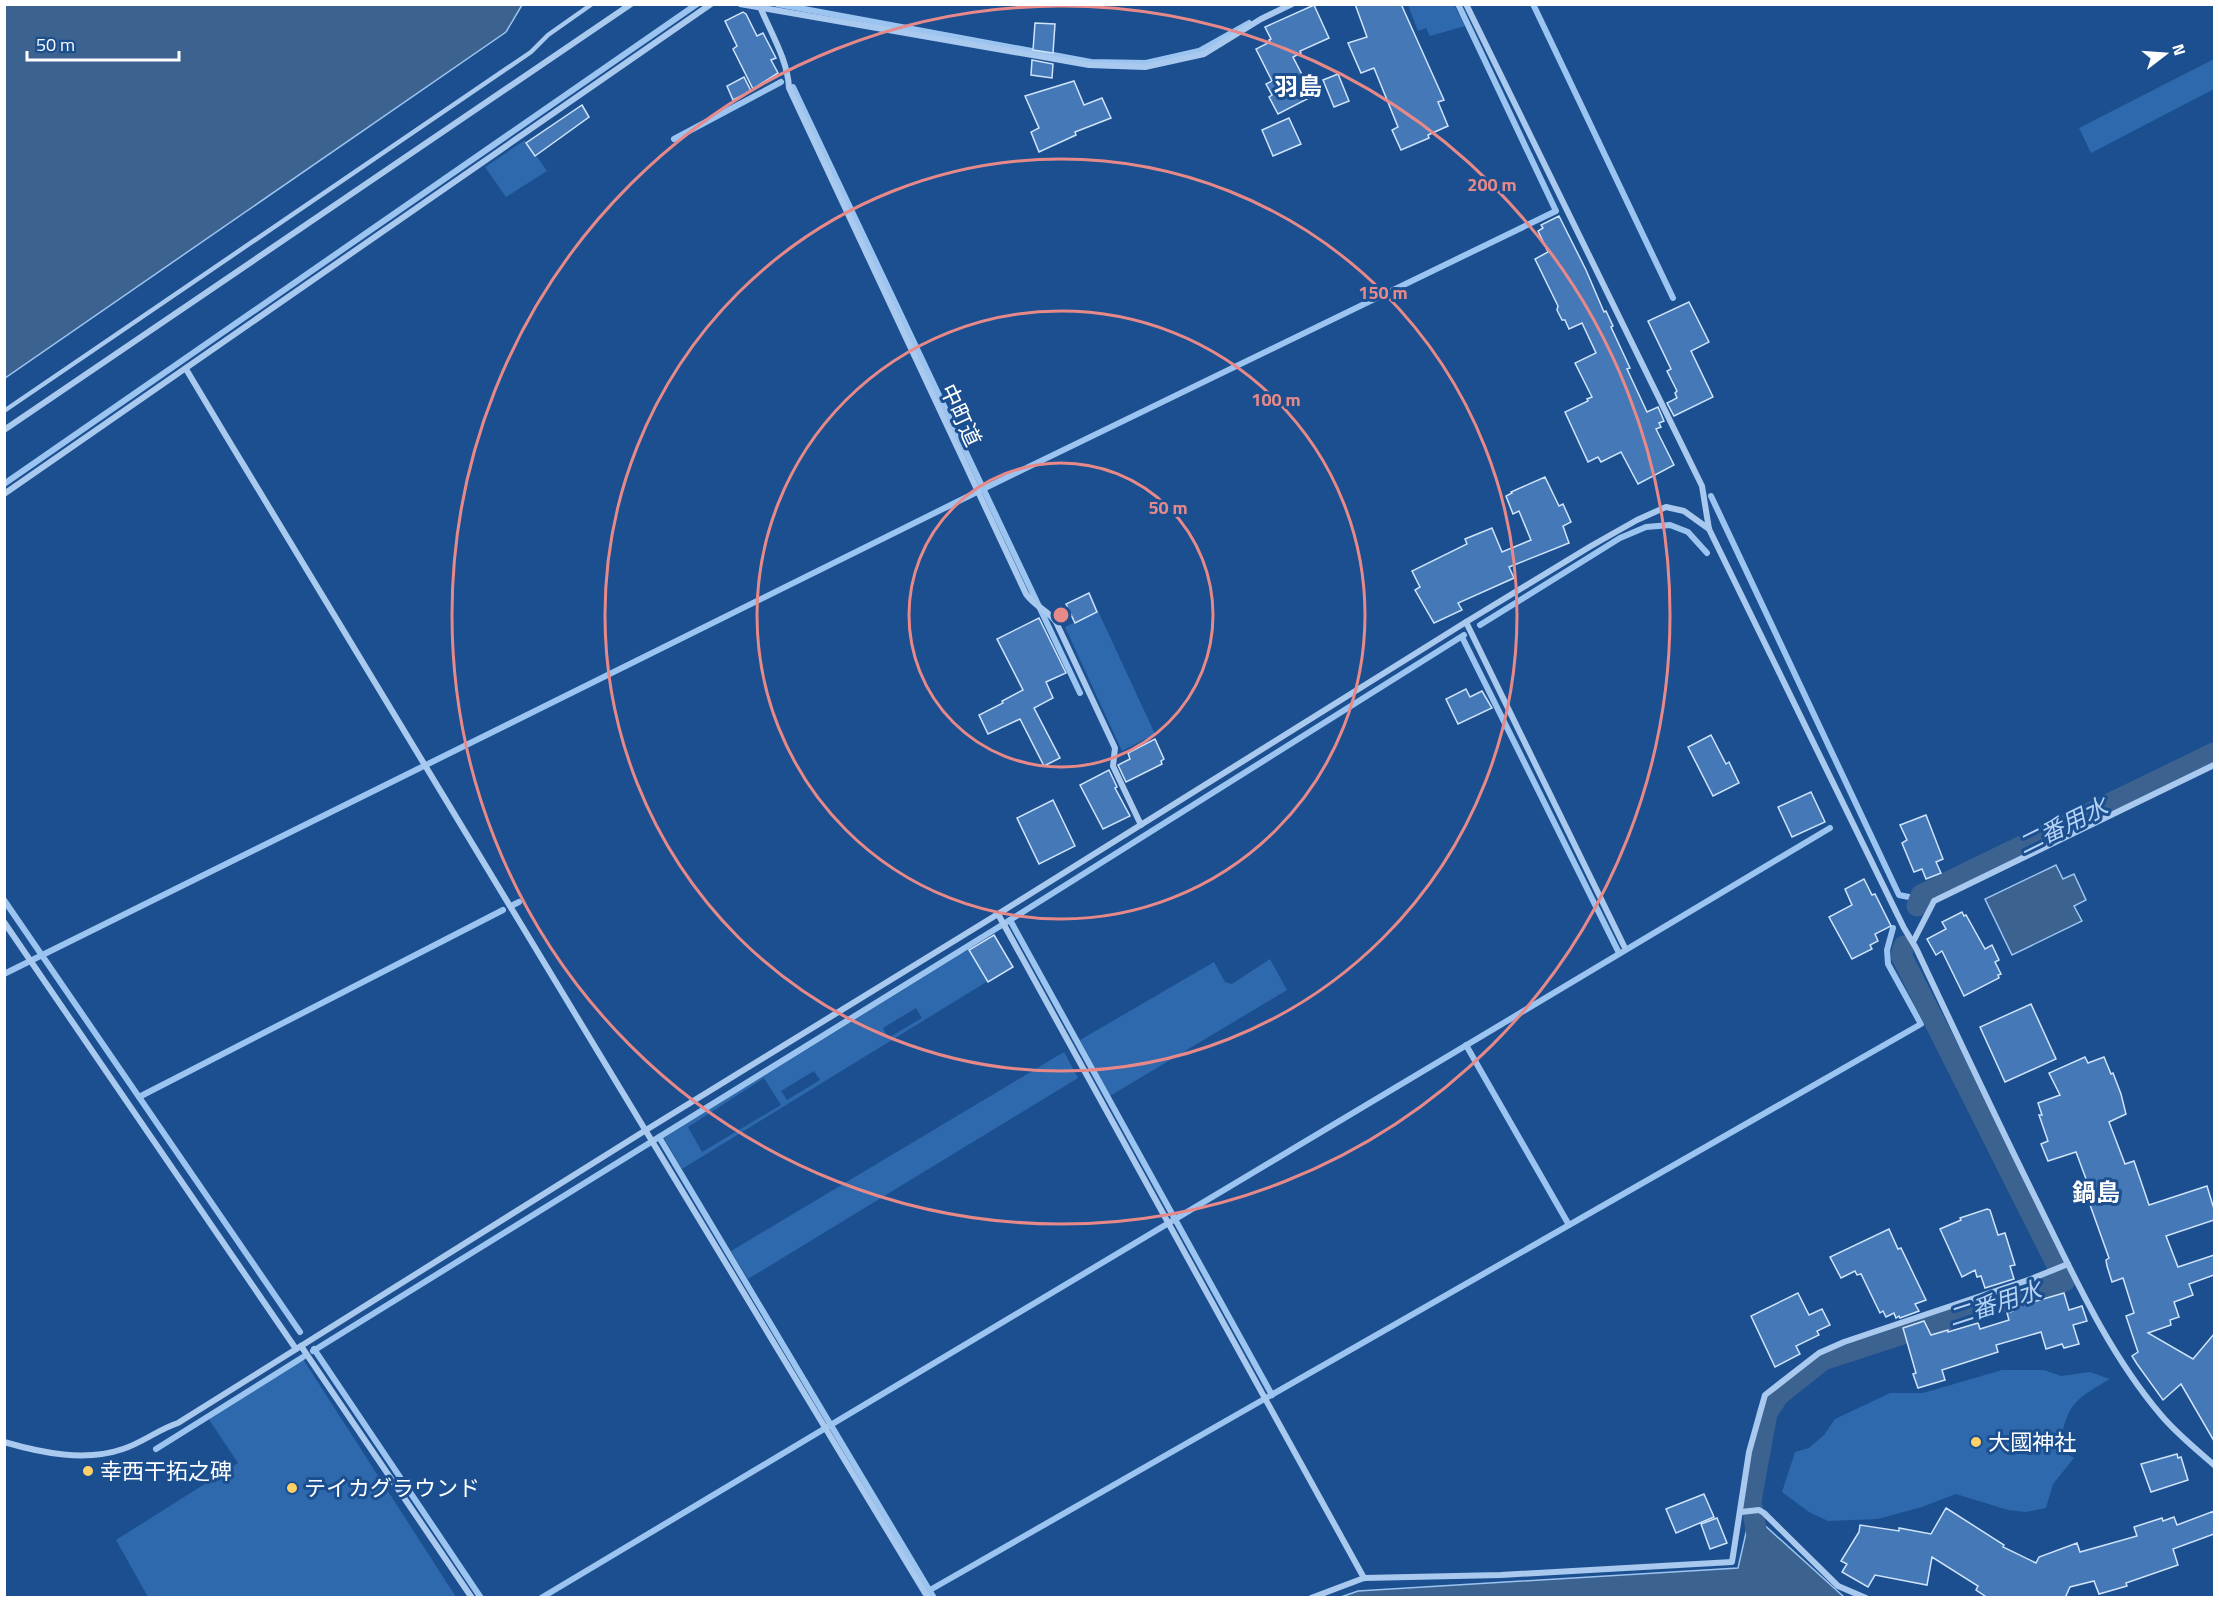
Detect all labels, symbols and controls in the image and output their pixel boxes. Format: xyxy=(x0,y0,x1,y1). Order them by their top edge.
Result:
scale bar xyxy=(27,24,178,62)
north arrow xyxy=(2135,24,2195,84)
text: 50 m xyxy=(36,31,75,58)
text: N xyxy=(2166,41,2192,58)
district label: 羽島 xyxy=(1274,68,1322,104)
text: 200 m xyxy=(1467,171,1517,198)
text: 150 m xyxy=(1358,279,1408,306)
street label: 中町道 xyxy=(932,378,990,452)
text: 100 m xyxy=(1251,386,1301,413)
text: 50 m xyxy=(1148,494,1188,521)
centre of rings xyxy=(1051,605,1071,625)
water label: 二番用水 xyxy=(2012,787,2116,862)
district label: 鍋島 xyxy=(2072,1174,2120,1210)
water label: 二番用水 xyxy=(1943,1270,2049,1335)
place label: 大國神社 xyxy=(1988,1425,2076,1459)
marker: 大國神社 xyxy=(1969,1435,1983,1449)
place label: 幸西干拓之碑 xyxy=(100,1454,232,1488)
marker: 幸西干拓之碑 xyxy=(81,1464,95,1478)
place label: テイカグラウンド xyxy=(304,1471,480,1505)
marker: テイカグラウンド xyxy=(285,1481,299,1495)

